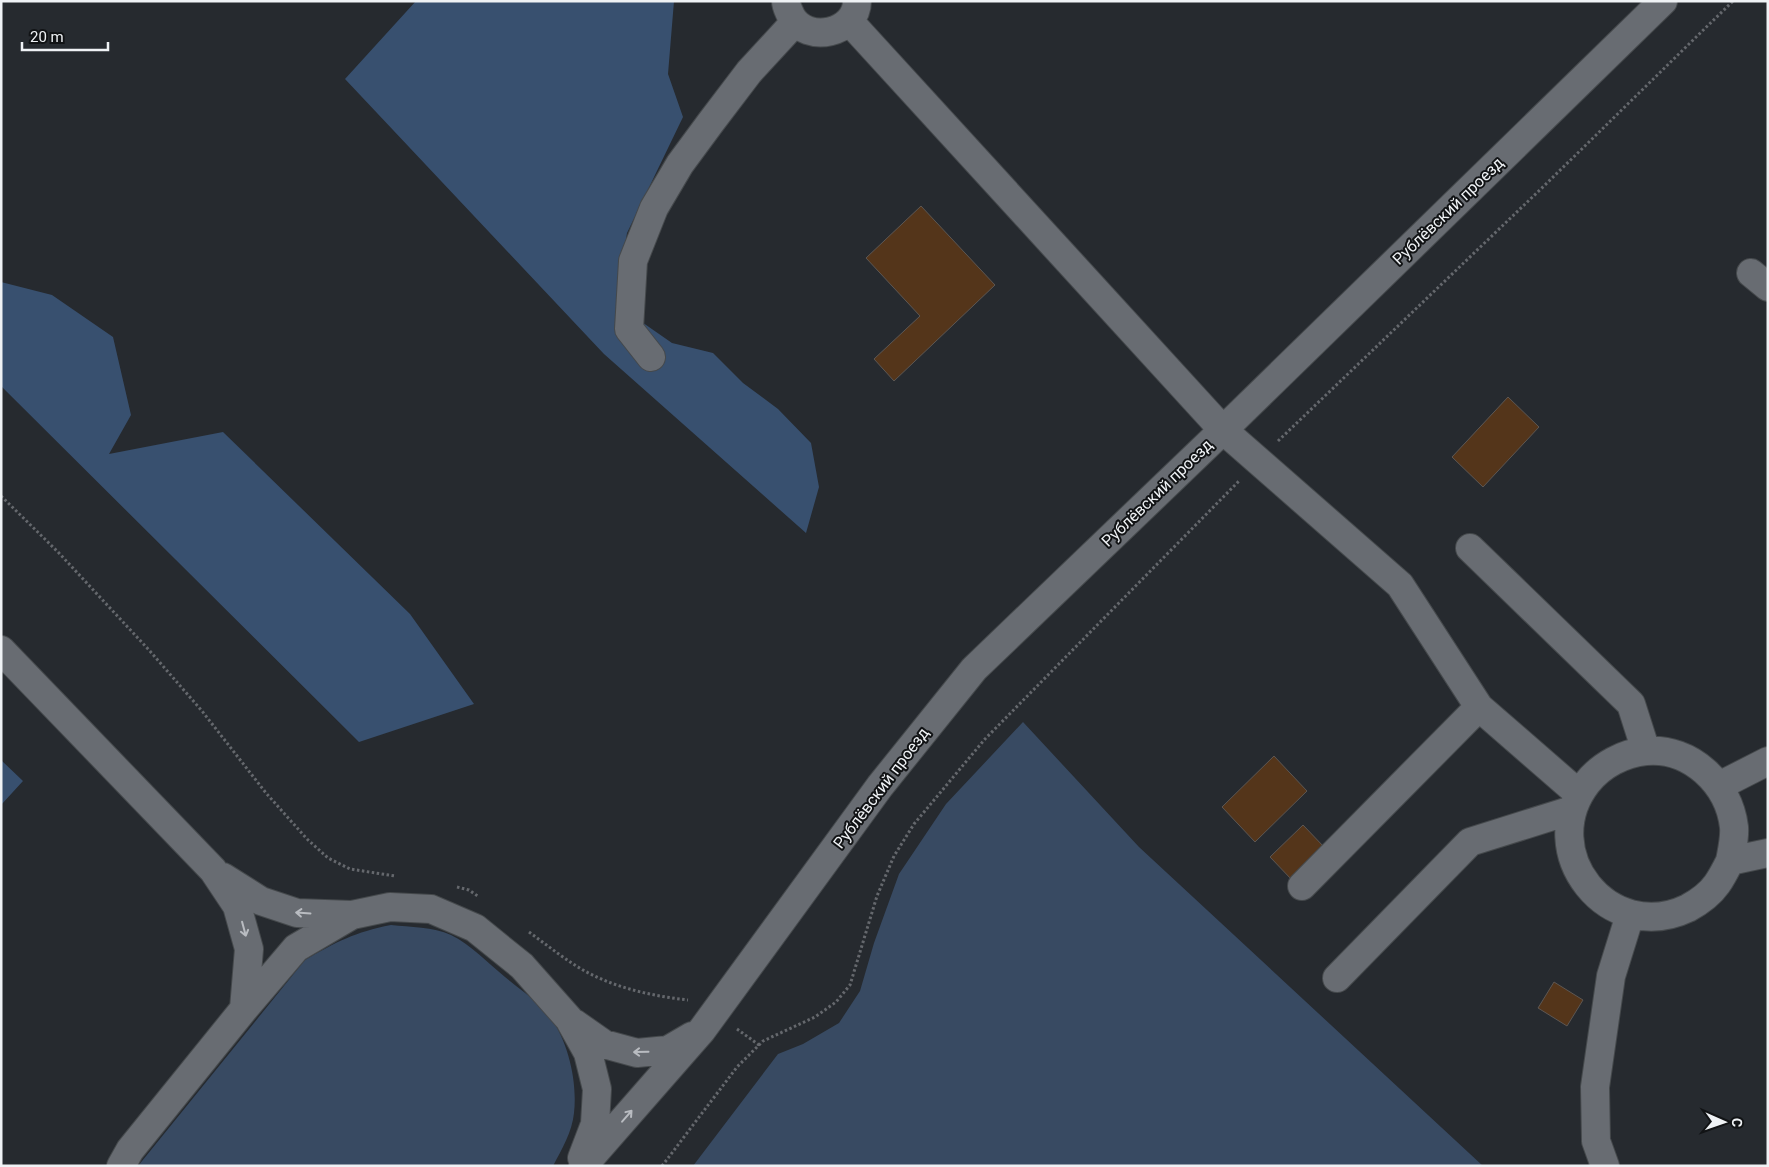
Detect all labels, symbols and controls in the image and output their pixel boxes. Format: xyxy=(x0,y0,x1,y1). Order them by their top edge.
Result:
scale bar xyxy=(22,20,109,52)
text: 20 m xyxy=(30,28,64,46)
street label: Рублёвский проезд xyxy=(1389,153,1508,269)
street label: Рублёвский проезд xyxy=(1098,435,1217,551)
street label: Рублёвский проезд xyxy=(829,723,933,852)
one-way arrow xyxy=(296,909,312,918)
one-way arrow xyxy=(239,920,249,936)
one-way arrow xyxy=(634,1047,650,1056)
north arrow xyxy=(1699,1097,1749,1147)
one-way arrow xyxy=(621,1110,632,1123)
text: С xyxy=(1729,1118,1745,1127)

